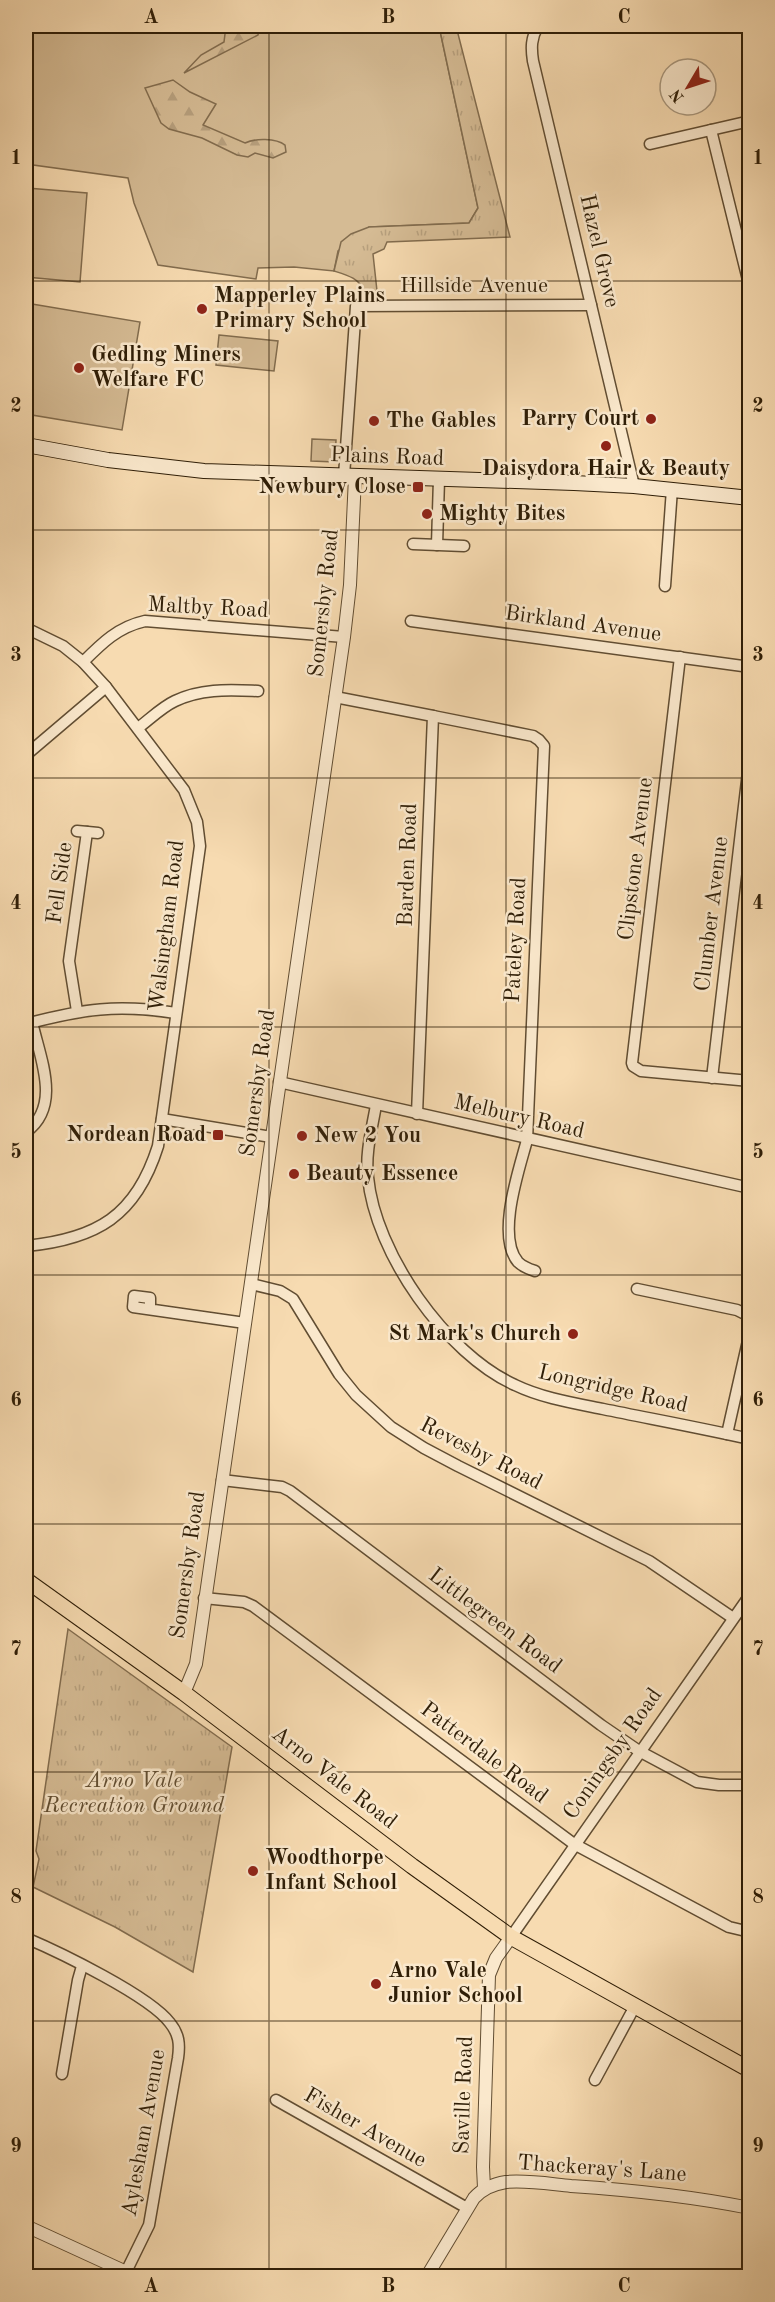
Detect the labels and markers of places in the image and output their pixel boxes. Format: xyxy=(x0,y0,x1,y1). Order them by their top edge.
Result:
place label: Mapperley Plains Primary School xyxy=(214,285,385,332)
marker: Mapperley Plains Primary School xyxy=(195,302,209,316)
place label: Gedling Miners Welfare FC xyxy=(91,344,241,391)
marker: Gedling Miners Welfare FC xyxy=(72,361,86,375)
place label: Parry Court xyxy=(521,408,639,430)
place label: The Gables xyxy=(386,410,496,432)
marker: Parry Court xyxy=(644,412,658,426)
marker: The Gables xyxy=(367,414,381,428)
marker: Daisydora Hair & Beauty xyxy=(599,439,613,453)
place label: Daisydora Hair & Beauty xyxy=(482,458,730,480)
place label: Newbury Close xyxy=(259,476,406,498)
marker: Newbury Close xyxy=(411,480,425,494)
place label: Mighty Bites xyxy=(439,503,565,525)
marker: Mighty Bites xyxy=(420,507,434,521)
place label: Nordean Road xyxy=(67,1124,206,1146)
place label: New 2 You xyxy=(314,1125,421,1147)
marker: Nordean Road xyxy=(211,1128,225,1142)
marker: New 2 You xyxy=(295,1129,309,1143)
place label: Beauty Essence xyxy=(306,1163,458,1185)
marker: Beauty Essence xyxy=(287,1167,301,1181)
place label: St Mark's Church xyxy=(389,1323,561,1345)
marker: St Mark's Church xyxy=(566,1327,580,1341)
place label: Woodthorpe Infant School xyxy=(265,1847,398,1894)
marker: Woodthorpe Infant School xyxy=(246,1864,260,1878)
place label: Arno Vale Junior School xyxy=(388,1960,523,2007)
marker: Arno Vale Junior School xyxy=(369,1977,383,1991)

